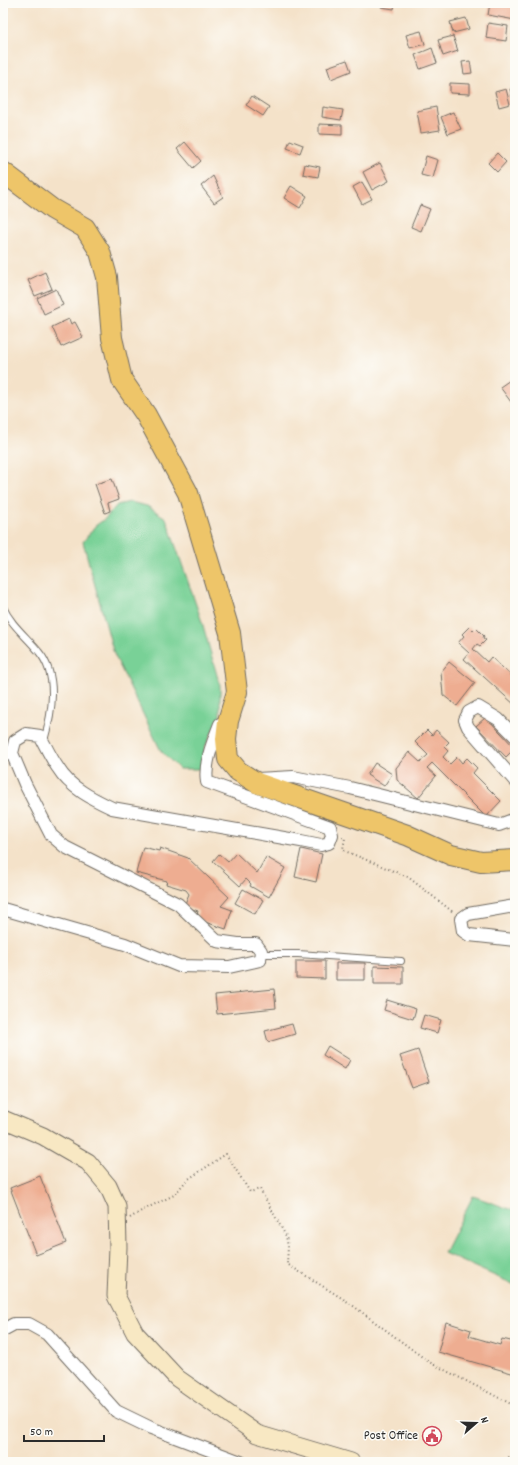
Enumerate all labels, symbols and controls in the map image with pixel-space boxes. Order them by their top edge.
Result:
north arrow [456,1403,496,1443]
text: N [475,1415,492,1426]
scale bar [24,1417,104,1443]
text: 50 m [30,1424,53,1441]
public building icon: Post Office [421,1425,443,1447]
place label: Post Office [364,1427,418,1446]

